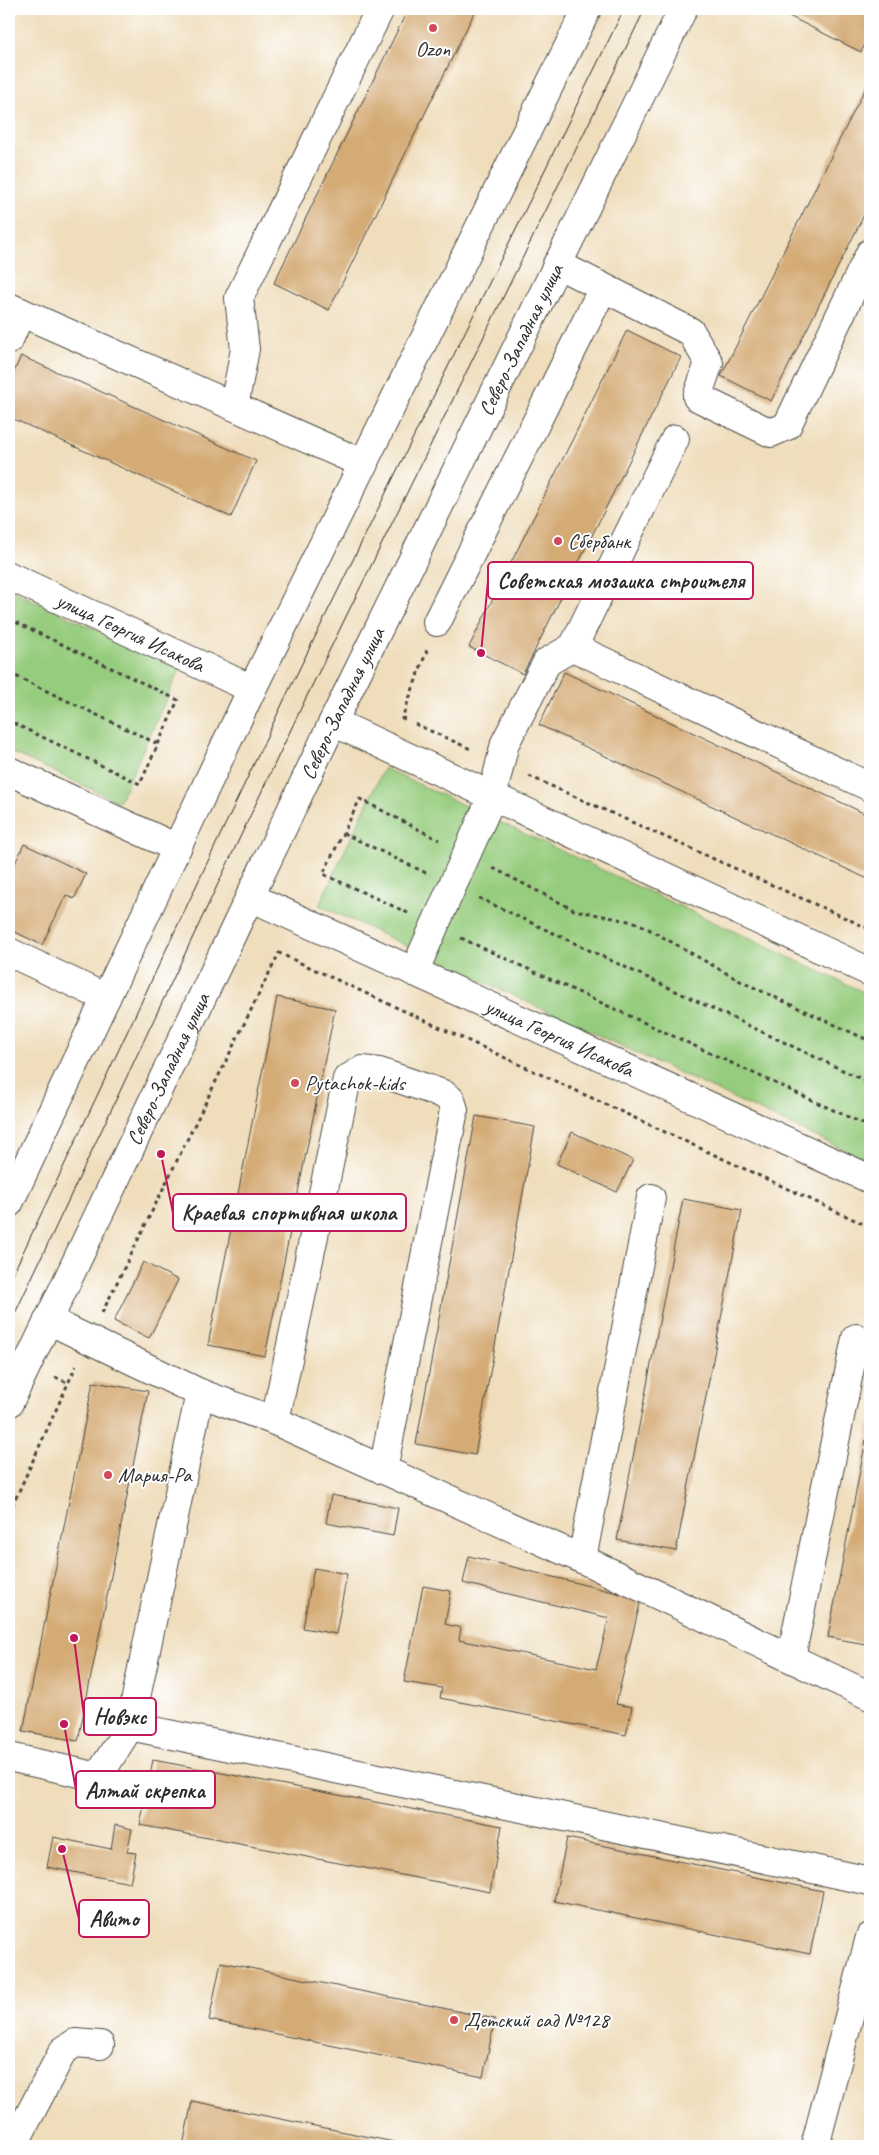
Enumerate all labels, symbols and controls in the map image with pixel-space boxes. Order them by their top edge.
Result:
marker: Ozon [427,22,439,34]
place label: Ozon [416,36,451,62]
street label: Северо-Западная улица [472,258,570,420]
place label: Сбербанк [568,528,633,554]
marker: Сбербанк [552,535,564,547]
callout: Советская мозаика строителя [488,562,753,599]
text: Советская мозаика строителя [498,567,746,595]
street label: улица Георгия Исакова [51,586,210,679]
street label: Северо-Западная улица [295,622,391,784]
street label: Северо-Западная улица [121,987,216,1149]
street label: улица Георгия Исакова [479,992,639,1084]
place label: Pytachok-kids [305,1070,407,1096]
marker: Pytachok-kids [289,1077,301,1089]
callout: Краевая спортивная школа [173,1194,406,1231]
text: Краевая спортивная школа [182,1199,399,1227]
place label: Мария-Ра [118,1462,193,1488]
marker: Мария-Ра [102,1469,114,1481]
callout: Новэкс [84,1698,156,1735]
text: Новэкс [94,1703,148,1731]
callout: Алтай скрепка [76,1771,215,1808]
text: Алтай скрепка [85,1777,206,1805]
callout: Авито [79,1900,149,1937]
text: Авито [89,1905,141,1933]
place label: Детский сад №128 [464,2007,611,2033]
marker: Детский сад №128 [448,2014,460,2026]

